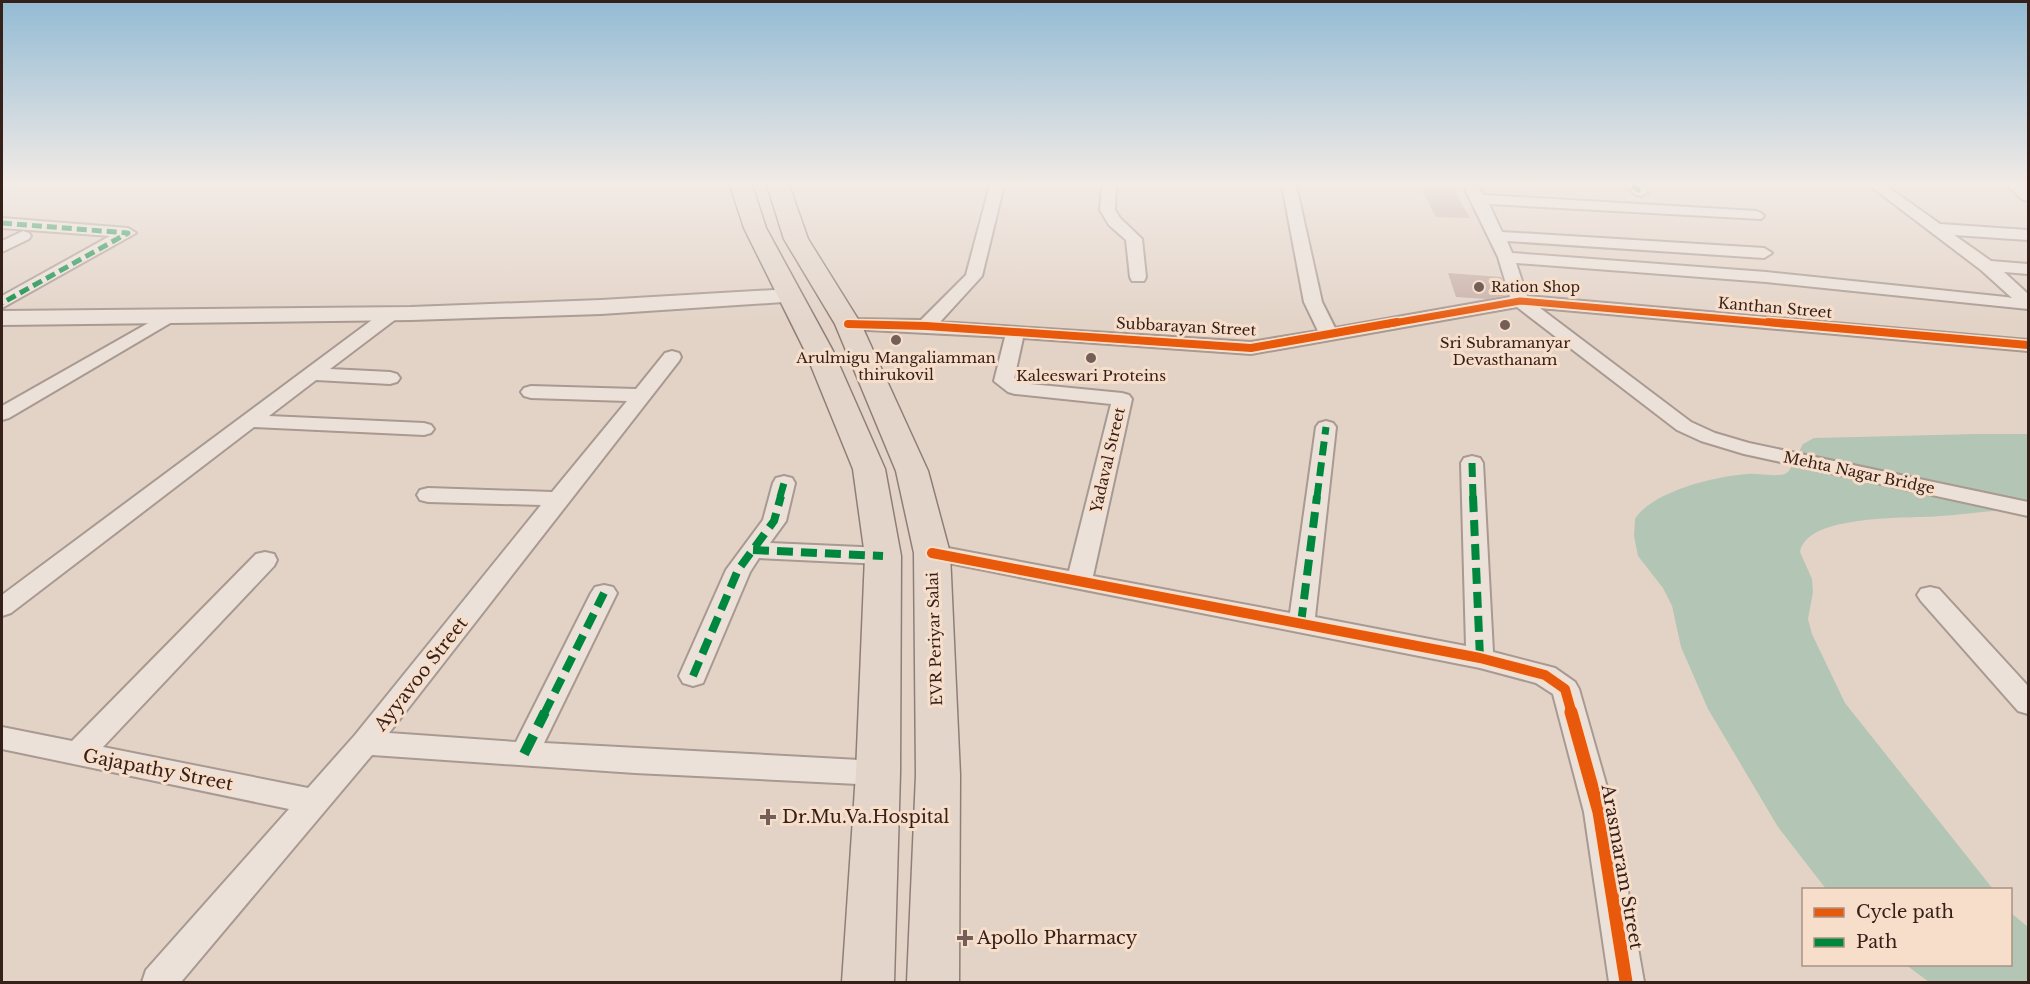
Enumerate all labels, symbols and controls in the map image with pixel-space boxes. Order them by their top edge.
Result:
place label: Ration Shop [1491,278,1580,296]
marker: Ration Shop [1472,280,1486,294]
street label: Kanthan Street [1717,293,1833,322]
street label: Subbarayan Street [1115,313,1257,340]
marker: Sri Subramanyar Devasthanam [1498,318,1512,332]
marker: Arulmigu Mangaliamman thirukovil [889,333,903,347]
place label: Sri Subramanyar Devasthanam [1440,333,1571,369]
place label: Arulmigu Mangaliamman thirukovil [795,348,996,384]
marker: Kaleeswari Proteins [1084,351,1098,365]
place label: Kaleeswari Proteins [1016,366,1166,385]
street label: Yadaval Street [1086,405,1129,515]
street label: Mehta Nagar Bridge [1782,447,1936,498]
street label: EVR Periyar Salai [923,572,946,706]
street label: Ayyavoo Street [369,612,472,736]
street label: Gajapathy Street [81,745,235,795]
street label: Arasmaram Street [1596,782,1647,951]
place label: Dr.Mu.Va.Hospital [782,806,950,828]
marker: Dr.Mu.Va.Hospital [759,808,777,826]
legend [1802,888,2012,966]
text: Cycle path [1856,901,1954,923]
place label: Apollo Pharmacy [976,927,1138,949]
marker: Apollo Pharmacy [958,931,972,945]
text: Path [1856,931,1897,953]

